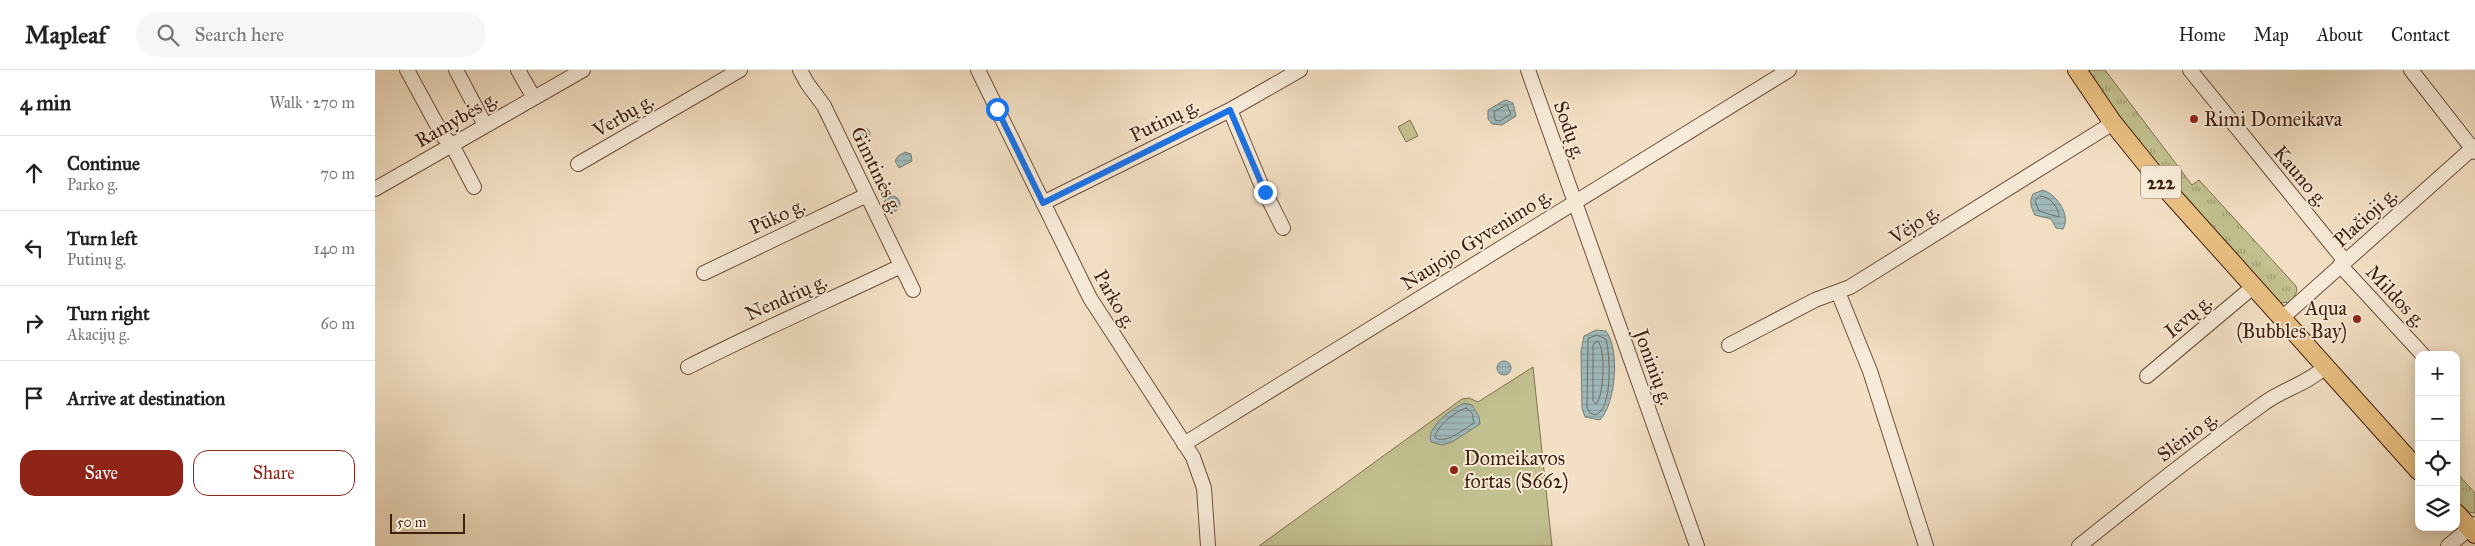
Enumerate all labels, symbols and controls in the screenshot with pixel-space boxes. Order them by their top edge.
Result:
search box [136,12,486,57]
text: Mapleaf [25,20,106,50]
icon: search [154,21,182,49]
text: Search here [194,23,284,46]
text: Home [2179,24,2226,46]
text: Map [2254,24,2289,46]
text: About [2317,24,2363,46]
text: Contact [2391,24,2450,46]
street label: Ramybės g. [410,86,502,153]
street label: Verbų g. [587,88,658,143]
text: 4 min [20,90,71,116]
text: Walk · 270 m [269,93,355,112]
street label: Putinų g. [1126,93,1203,148]
route start [986,98,1009,121]
street label: Sodų g. [1548,98,1591,163]
place label: Rimi Domeikava [2204,107,2343,131]
marker: Rimi Domeikava [2188,113,2200,125]
street label: Gimtinės g. [845,123,908,218]
street label: Kauno g. [2268,141,2333,212]
text: Continue [67,152,140,175]
icon: ahead [20,159,48,187]
text: 70 m [320,164,355,183]
road number: 222 [2141,165,2181,198]
text: Parko g. [67,175,118,194]
route end [1254,181,1277,204]
street label: Plačioji g. [2328,182,2403,253]
street label: Naujojo Gyvenimo g. [1396,183,1556,296]
street label: Pūko g. [745,193,809,240]
street label: Vėjo g. [1884,199,1944,250]
text: Turn left [67,227,137,250]
icon: left [20,234,48,262]
text: 140 m [314,239,355,258]
text: Putinų g. [67,250,126,269]
street label: Mildos g. [2360,260,2431,333]
street label: Parko g. [1088,265,1141,333]
street label: Nendrių g. [741,268,831,327]
street label: Ievų g. [2159,289,2217,343]
place label: Aqua (Bubbles Bay) [2236,296,2348,344]
text: Turn right [67,302,150,325]
icon: right [20,309,48,337]
marker: Aqua (Bubbles Bay) [2351,313,2363,325]
text: 60 m [321,314,355,333]
street label: Joninių g. [1628,324,1679,408]
text: Akacijų g. [67,325,130,344]
map controls [2415,351,2460,531]
button: + [2415,351,2460,396]
icon: arrive [20,384,48,412]
text: Arrive at destination [67,387,225,410]
button: − [2415,396,2460,441]
street label: Slėnio g. [2152,406,2223,467]
button: locate [2415,441,2460,486]
place label: Domeikavos fortas (S662) [1464,446,1568,494]
button: Save [20,450,183,496]
button: Share [193,450,355,496]
marker: Domeikavos fortas (S662) [1448,464,1460,476]
button: layers [2415,486,2460,531]
scale bar [390,511,465,534]
text: 50 m [397,514,426,531]

